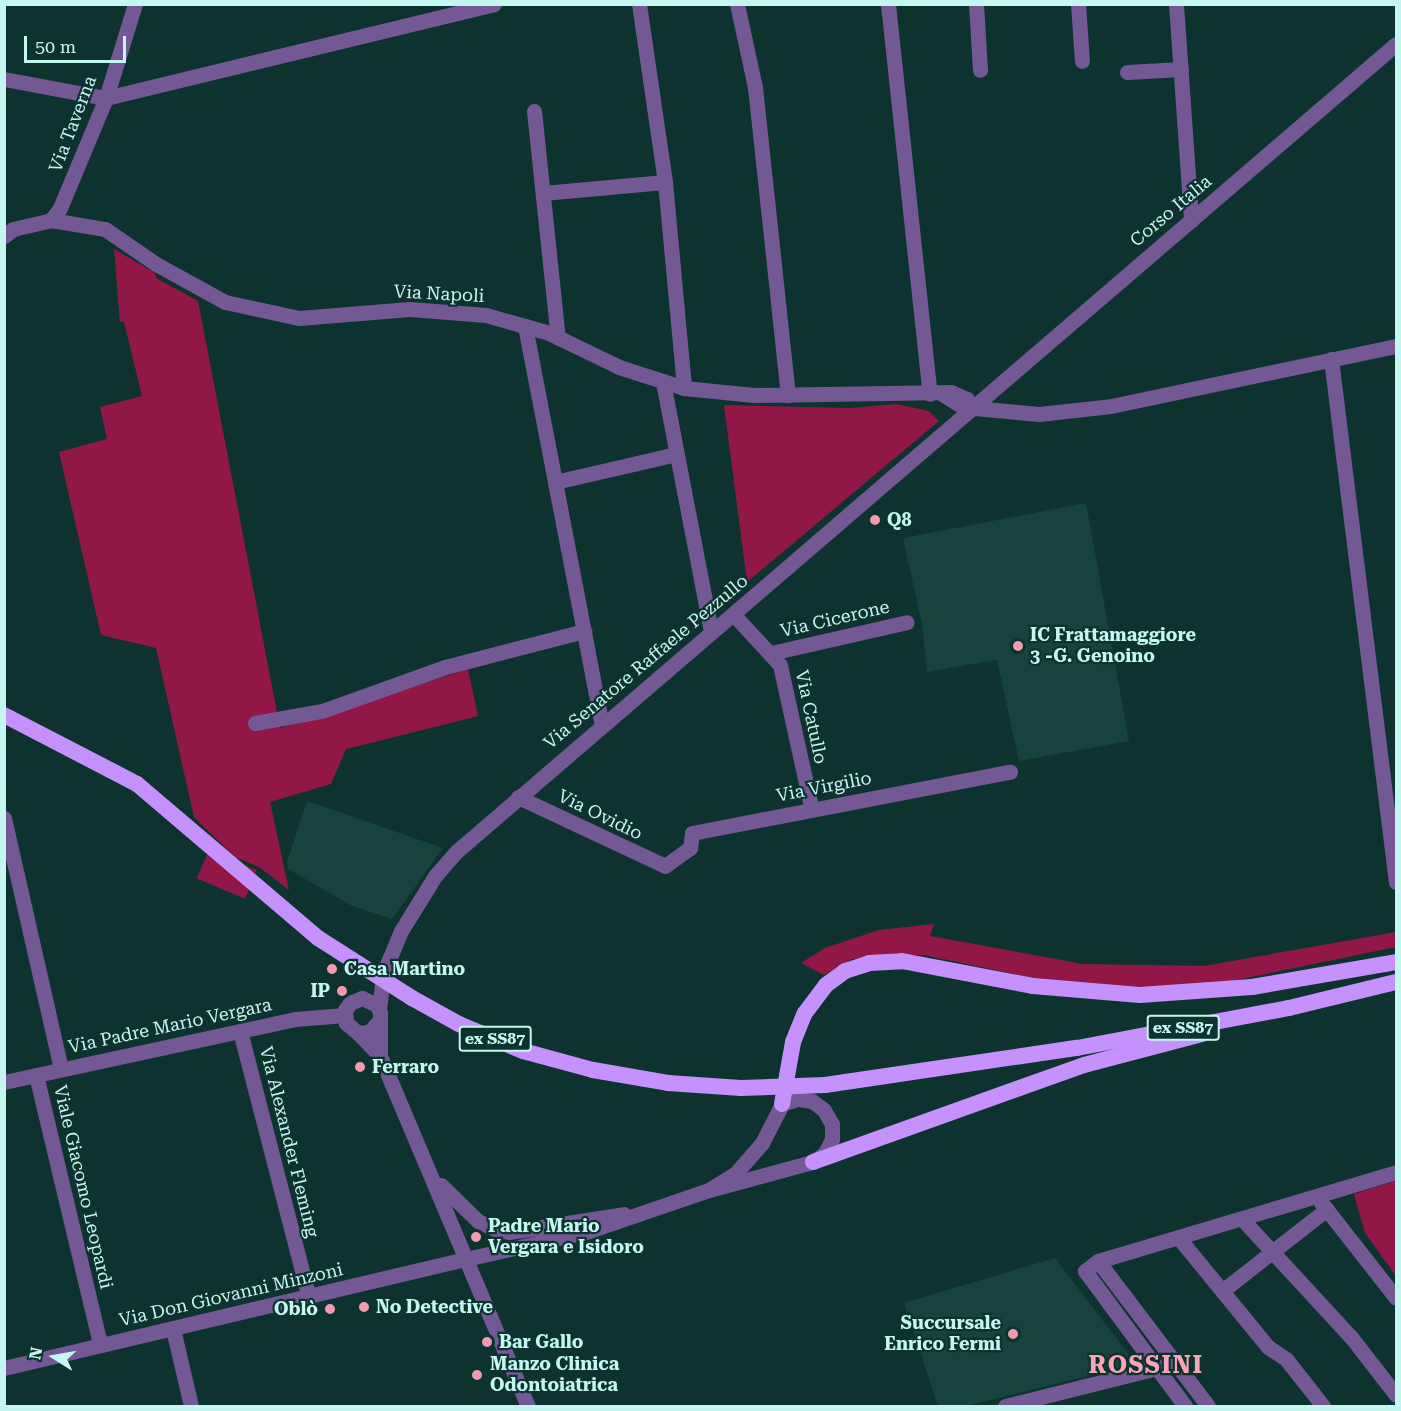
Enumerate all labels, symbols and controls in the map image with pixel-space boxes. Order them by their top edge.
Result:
scale bar [27,24,129,62]
text: 50 m [35,36,76,57]
street label: Via Taverna [45,73,101,175]
street label: Corso Italia [1126,171,1216,251]
street label: Via Napoli [393,281,485,307]
place label: Q8 [887,509,912,531]
marker: Q8 [868,513,882,527]
street label: Via Senatore Raffaele Pezzullo [539,570,753,754]
street label: Via Cicerone [778,596,892,642]
place label: IC Frattamaggiore 3 -G. Genoino [1030,625,1196,668]
marker: IC Frattamaggiore 3 -G. Genoino [1011,639,1025,653]
street label: Via Catullo [791,668,831,766]
street label: Via Virgilio [775,767,873,807]
street label: Via Ovidio [554,785,646,845]
place label: Casa Martino [344,958,465,980]
marker: Casa Martino [325,962,339,976]
place label: IP [310,980,330,1002]
marker: IP [335,984,349,998]
street label: Via Padre Mario Vergara [66,994,274,1058]
road number: ex SS87 [1146,1015,1220,1041]
road number: ex SS87 [458,1026,532,1052]
street label: Via Alexander Fleming [255,1044,323,1240]
place label: Ferraro [372,1056,439,1078]
marker: Ferraro [353,1060,367,1074]
street label: Viale Giacomo Leopardi [49,1083,117,1291]
place label: Padre Mario Vergara e Isidoro [488,1216,644,1258]
marker: Padre Mario Vergara e Isidoro [469,1230,483,1244]
street label: Via Don Giovanni Minzoni [117,1259,345,1331]
place label: No Detective [376,1296,493,1318]
place label: Oblò [274,1298,318,1320]
marker: No Detective [357,1300,371,1314]
marker: Oblò [323,1302,337,1316]
place label: Succursale Enrico Fermi [884,1313,1001,1356]
north arrow [24,1327,84,1387]
marker: Succursale Enrico Fermi [1006,1327,1020,1341]
place label: Bar Gallo [499,1331,583,1353]
marker: Bar Gallo [480,1335,494,1349]
text: N [25,1346,46,1361]
district label: ROSSINI [1089,1352,1203,1380]
place label: Manzo Clinica Odontoiatrica [490,1354,619,1396]
marker: Manzo Clinica Odontoiatrica [468,1366,486,1384]

